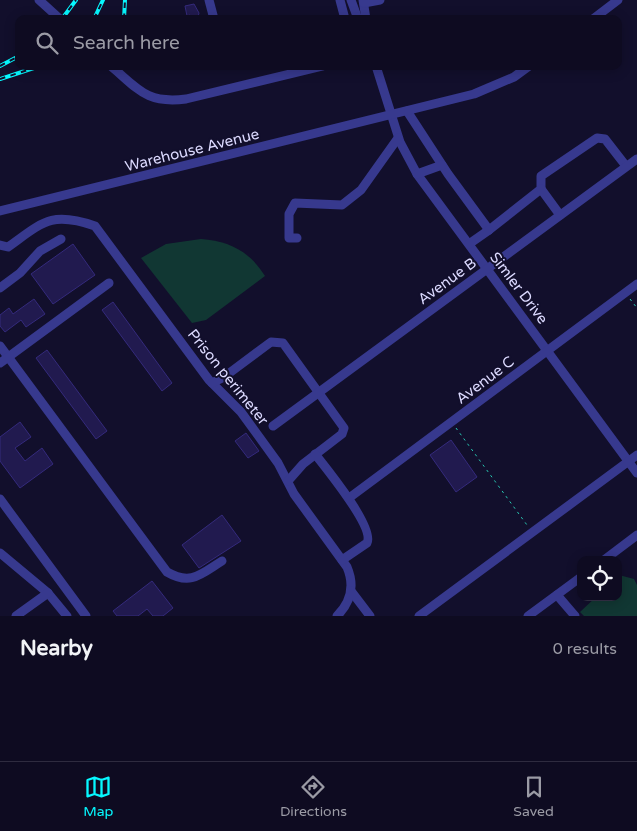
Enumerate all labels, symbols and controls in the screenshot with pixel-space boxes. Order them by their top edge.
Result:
search box [15,15,622,70]
icon: search [33,29,61,57]
text: Search here [73,32,180,54]
street label: Warehouse Avenue [123,125,261,175]
street label: Simler Drive [486,248,552,328]
street label: Avenue B [414,254,480,308]
street label: Prison perimeter [184,325,272,429]
street label: Avenue C [452,352,518,408]
map controls [577,556,622,601]
button: locate [577,556,622,601]
text: Nearby [20,636,93,661]
text: 0 results [553,639,617,659]
tab: Map [83,773,113,820]
tab: Directions [280,773,347,820]
tab: Saved [513,773,554,820]

